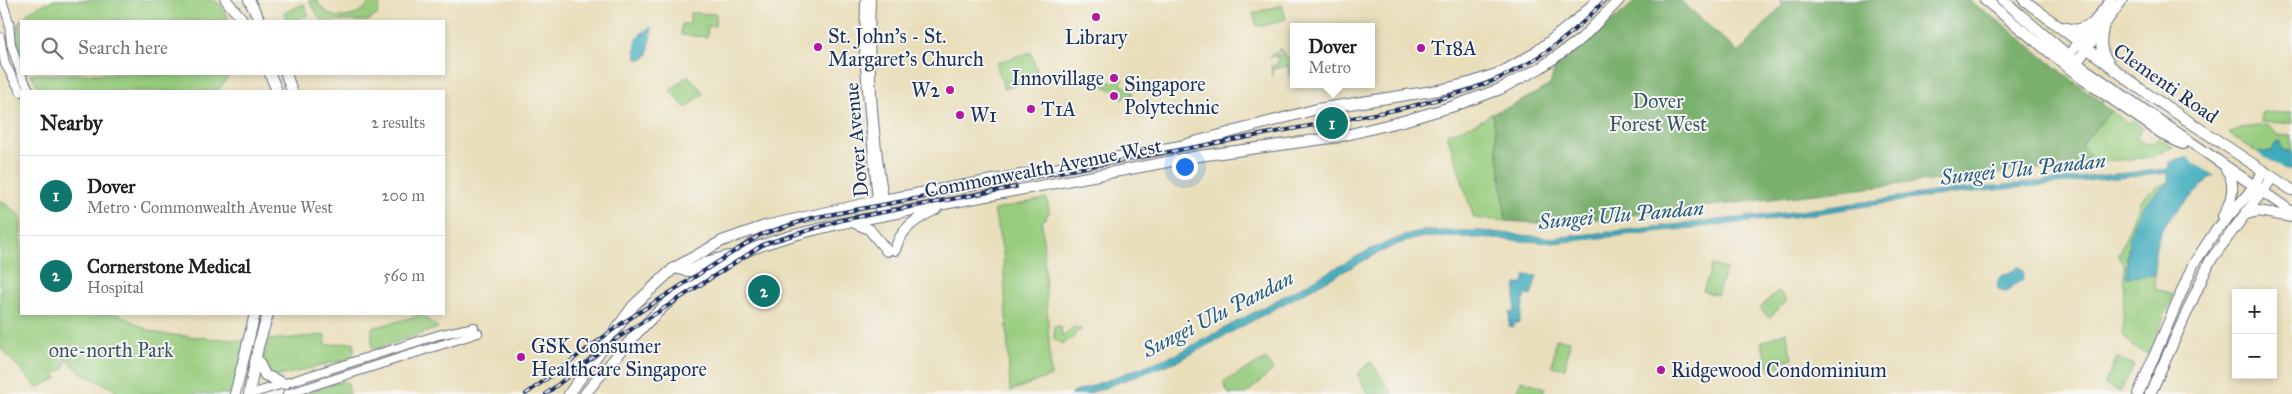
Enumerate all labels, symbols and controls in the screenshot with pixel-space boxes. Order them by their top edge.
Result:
marker: Library [1090,11,1102,23]
search box [20,20,445,75]
popup [1290,23,1375,88]
place label: St. John's - St. Margaret's Church [828,24,984,72]
place label: Library [1065,25,1128,49]
icon: search [38,34,66,62]
text: Dover [1308,35,1357,58]
text: Search here [78,36,168,59]
place label: T18A [1431,36,1477,60]
street label: Clementi Road [2109,38,2223,128]
marker: St. John's - St. Margaret's Church [812,41,824,53]
marker: T18A [1415,42,1427,54]
text: Metro [1308,58,1351,77]
place label: Innovillage [1012,66,1104,91]
marker: Innovillage [1108,72,1120,84]
place label: Singapore Polytechnic [1124,72,1219,119]
place label: W2 [911,78,940,102]
street label: Dover Avenue [839,81,873,199]
marker: W2 [944,84,956,96]
park label: Dover Forest West [1609,89,1707,136]
marker: Singapore Polytechnic [1108,90,1120,102]
place label: T1A [1041,97,1077,121]
place label: W1 [970,103,997,127]
marker: T1A [1025,103,1037,115]
pin: 1 [1316,104,1348,142]
marker: W1 [954,109,966,121]
text: Nearby [40,110,103,136]
text: 2 results [371,113,425,132]
street label: Commonwealth Avenue West [922,133,1164,203]
water label: Sungei Ulu Pandan [1938,147,2107,191]
your location [1172,154,1198,180]
text: Dover [87,175,135,198]
text: 1 [53,186,59,205]
text: 200 m [382,186,425,205]
water label: Sungei Ulu Pandan [1536,195,1705,235]
text: Metro · Commonwealth Avenue West [87,198,333,217]
text: Cornerstone Medical [87,255,251,278]
water label: Sungei Ulu Pandan [1137,265,1298,364]
text: 2 [52,266,60,285]
text: 560 m [383,266,425,285]
pin: 2 [748,272,780,310]
text: Hospital [87,278,144,297]
map controls [2232,289,2277,379]
button: + [2232,289,2277,334]
place label: GSK Consumer Healthcare Singapore [531,334,707,382]
button: − [2232,334,2277,379]
park label: one-north Park [49,338,174,362]
marker: GSK Consumer Healthcare Singapore [515,351,527,363]
place label: Ridgewood Condominium [1671,358,1887,383]
marker: Ridgewood Condominium [1655,364,1667,376]

